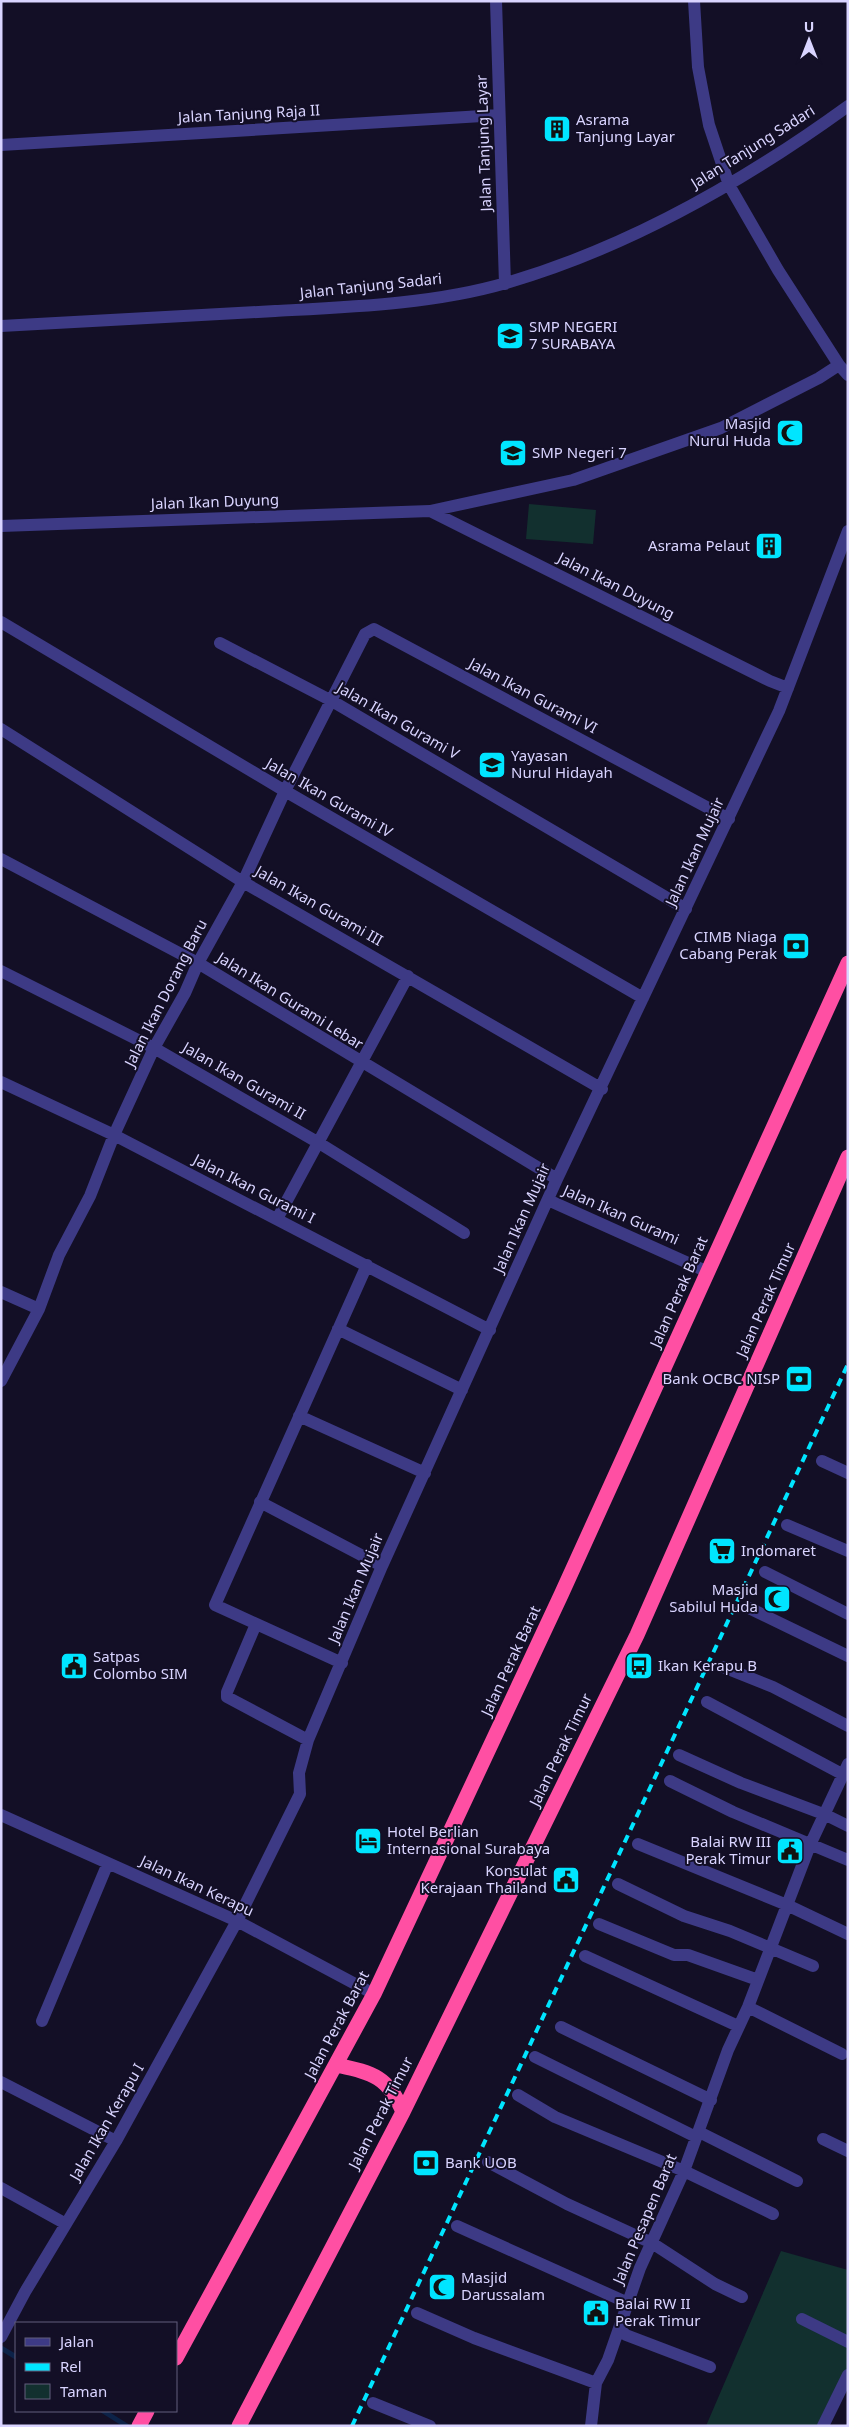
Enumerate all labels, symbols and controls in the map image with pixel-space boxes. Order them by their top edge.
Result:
north arrow [784,15,834,65]
text: U [804,17,814,36]
street label: Jalan Tanjung Layar [471,74,495,214]
street label: Jalan Tanjung Raja II [175,99,321,127]
street label: Jalan Tanjung Sadari [685,100,818,193]
place label: Asrama Tanjung Layar [576,109,675,146]
building icon: Asrama Tanjung Layar [542,114,572,144]
street label: Jalan Tanjung Sadari [297,268,443,303]
place label: SMP NEGERI 7 SURABAYA [529,316,617,353]
school or university icon: SMP NEGERI 7 SURABAYA [495,321,525,351]
place label: Masjid Nurul Huda [689,413,771,450]
mosque icon: Masjid Nurul Huda [775,418,805,448]
school or university icon: SMP Negeri 7 [498,438,528,468]
place label: SMP Negeri 7 [532,442,627,462]
street label: Jalan Ikan Duyung [149,489,279,513]
building icon: Asrama Pelaut [754,531,784,561]
place label: Asrama Pelaut [648,535,751,555]
street label: Jalan Ikan Duyung [553,546,678,623]
street label: Jalan Ikan Gurami VI [464,652,601,738]
street label: Jalan Ikan Gurami V [332,676,463,763]
place label: Yayasan Nurul Hidayah [511,745,613,782]
school or university icon: Yayasan Nurul Hidayah [477,750,507,780]
street label: Jalan Ikan Gurami IV [261,752,396,842]
street label: Jalan Ikan Mujair [659,794,728,911]
street label: Jalan Ikan Gurami III [250,859,387,950]
street label: Jalan Ikan Dorang Baru [118,915,211,1071]
place label: CIMB Niaga Cabang Perak [679,926,777,963]
bank icon: CIMB Niaga Cabang Perak [781,931,811,961]
street label: Jalan Ikan Gurami Lebar [212,946,368,1053]
street label: Jalan Ikan Gurami II [178,1036,310,1124]
street label: Jalan Ikan Gurami I [188,1148,319,1227]
street label: Jalan Ikan Mujair [487,1160,554,1277]
street label: Jalan Ikan Gurami [558,1179,683,1249]
street label: Jalan Perak Barat [644,1232,712,1352]
street label: Jalan Perak Timur [730,1239,799,1362]
bank icon: Bank OCBC NISP [784,1364,814,1394]
place label: Bank OCBC NISP [663,1368,780,1388]
street label: Jalan Ikan Mujair [322,1529,387,1648]
supermarket icon: Indomaret [707,1536,737,1566]
place label: Indomaret [741,1540,816,1560]
place label: Masjid Sabilul Huda [669,1579,758,1616]
mosque icon: Masjid Sabilul Huda [762,1584,792,1614]
street label: Jalan Perak Barat [475,1602,545,1721]
place label: Satpas Colombo SIM [93,1646,188,1683]
public building icon: Satpas Colombo SIM [59,1651,89,1681]
bus stop icon: Ikan Kerapu B [624,1651,654,1681]
place label: Ikan Kerapu B [658,1655,757,1675]
street label: Jalan Perak Timur [523,1690,596,1811]
place label: Hotel Berlian Internasional Surabaya [387,1821,550,1858]
hotel icon: Hotel Berlian Internasional Surabaya [353,1826,383,1856]
place label: Balai RW III Perak Timur [686,1831,771,1868]
public building icon: Balai RW III Perak Timur [775,1836,805,1866]
street label: Jalan Ikan Kerapu [136,1849,257,1920]
place label: Konsulat Kerajaan Thailand [420,1860,548,1897]
public building icon: Konsulat Kerajaan Thailand [551,1865,581,1895]
street label: Jalan Perak Barat [298,1967,373,2084]
street label: Jalan Perak Timur [342,2053,417,2174]
street label: Jalan Ikan Kerapu I [63,2059,148,2185]
bank icon: Bank UOB [411,2148,441,2178]
street label: Jalan Pesapen Barat [607,2150,681,2289]
place label: Bank UOB [445,2152,517,2172]
place label: Masjid Darussalam [461,2267,545,2304]
mosque icon: Masjid Darussalam [427,2272,457,2302]
place label: Balai RW II Perak Timur [615,2293,700,2330]
public building icon: Balai RW II Perak Timur [581,2298,611,2328]
legend [15,2322,178,2412]
text: Jalan [58,2331,94,2351]
text: Rel [60,2356,82,2376]
text: Taman [60,2381,107,2401]

